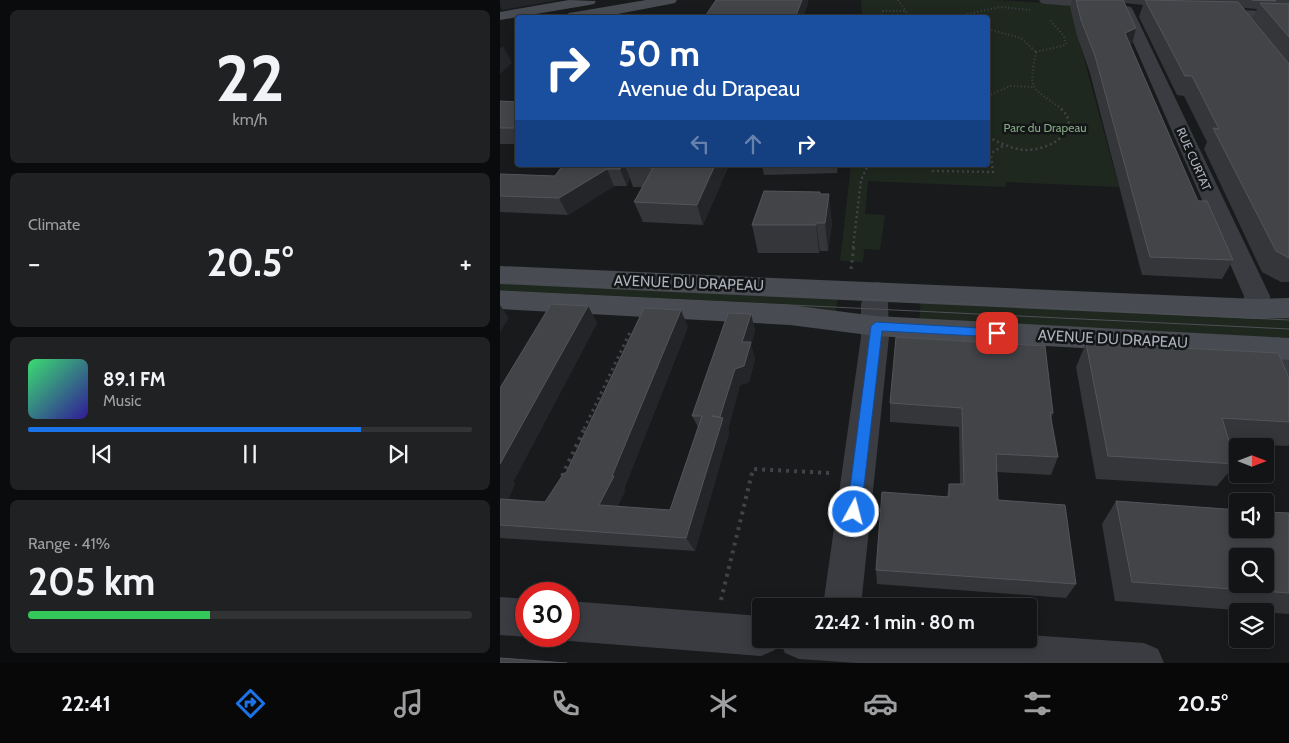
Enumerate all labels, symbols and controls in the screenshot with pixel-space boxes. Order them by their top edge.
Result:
text: 50 m [618,32,700,75]
icon: right [535,35,600,100]
text: 22 [216,38,284,117]
text: Avenue du Drapeau [618,75,800,102]
text: km/h [232,110,268,129]
park label: Parc du Drapeau [1004,120,1086,135]
street label: RUE CURTAT [1173,125,1215,193]
icon: left [686,130,714,158]
icon: ahead [739,130,767,158]
icon: right [792,130,820,158]
text: Climate [28,215,80,234]
text: 20.5° [207,239,293,286]
text: − [28,246,40,280]
text: + [460,246,472,280]
street label: AVENUE DU DRAPEAU [614,271,764,295]
pin [976,312,1018,354]
icon: arrive [983,319,1011,347]
street label: AVENUE DU DRAPEAU [1038,326,1188,352]
text: 89.1 FM [103,368,166,391]
text: Music [103,391,141,410]
north arrow [1229,438,1274,482]
map controls [1229,438,1274,648]
icon: previous [88,440,116,468]
icon: pause [236,440,264,468]
icon: next [384,440,412,468]
position arrow [827,485,879,537]
button: sound [1229,493,1274,538]
text: Range · 41% [28,534,110,553]
button: search [1229,548,1274,593]
text: 205 km [28,558,155,605]
speed limit sign: 30 [515,582,580,647]
button: layers [1229,603,1274,648]
text: 22:42 · 1 min · 80 m [814,611,975,634]
icon: directions [233,686,268,721]
icon: music [391,686,426,721]
icon: phone [548,686,583,721]
icon: climate [706,686,741,721]
icon: car [863,686,898,721]
icon: filters [1020,686,1055,721]
text: 22:41 [61,690,111,717]
text: 20.5° [1178,690,1228,717]

